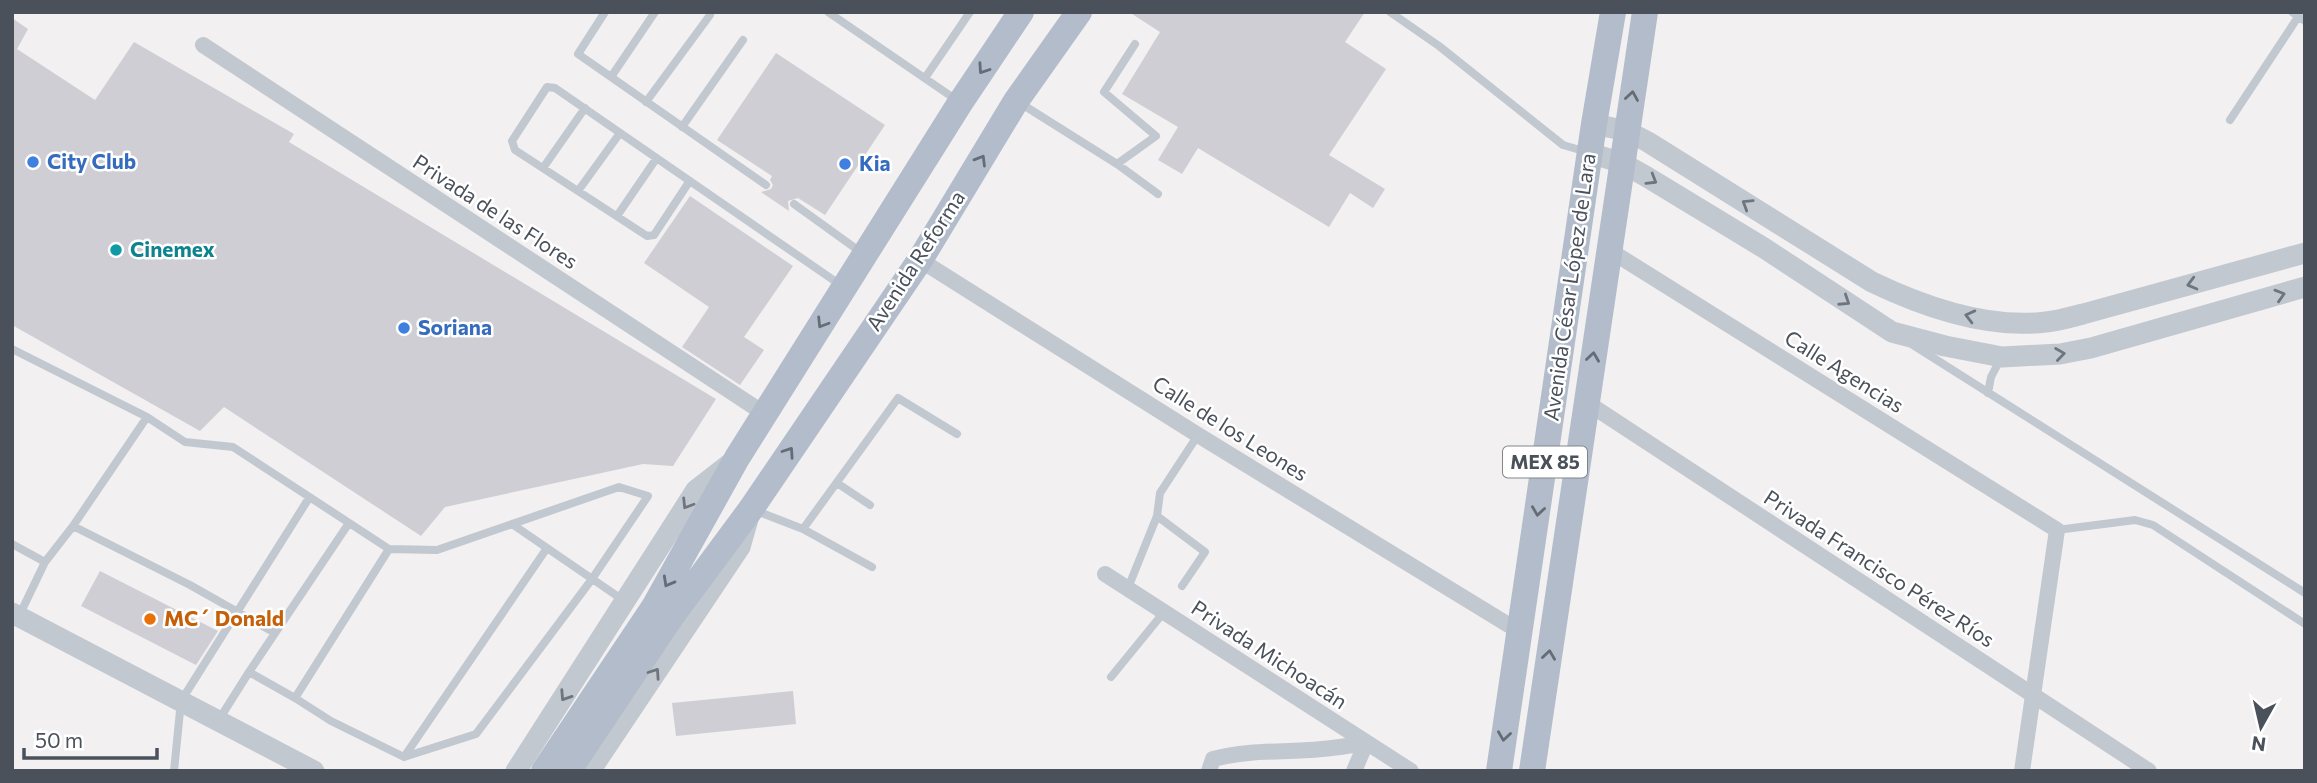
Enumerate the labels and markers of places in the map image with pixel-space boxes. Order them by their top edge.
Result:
place label: City Club [47,148,136,173]
place label: Kia [859,150,891,175]
marker: City Club [25,154,41,170]
marker: Kia [837,156,853,172]
place label: Cinemex [130,236,215,261]
marker: Cinemex [108,242,124,258]
place label: Soriana [418,314,492,339]
marker: Soriana [396,320,412,336]
place label: MC´ Donald [164,605,284,630]
marker: MC´ Donald [142,611,158,627]

